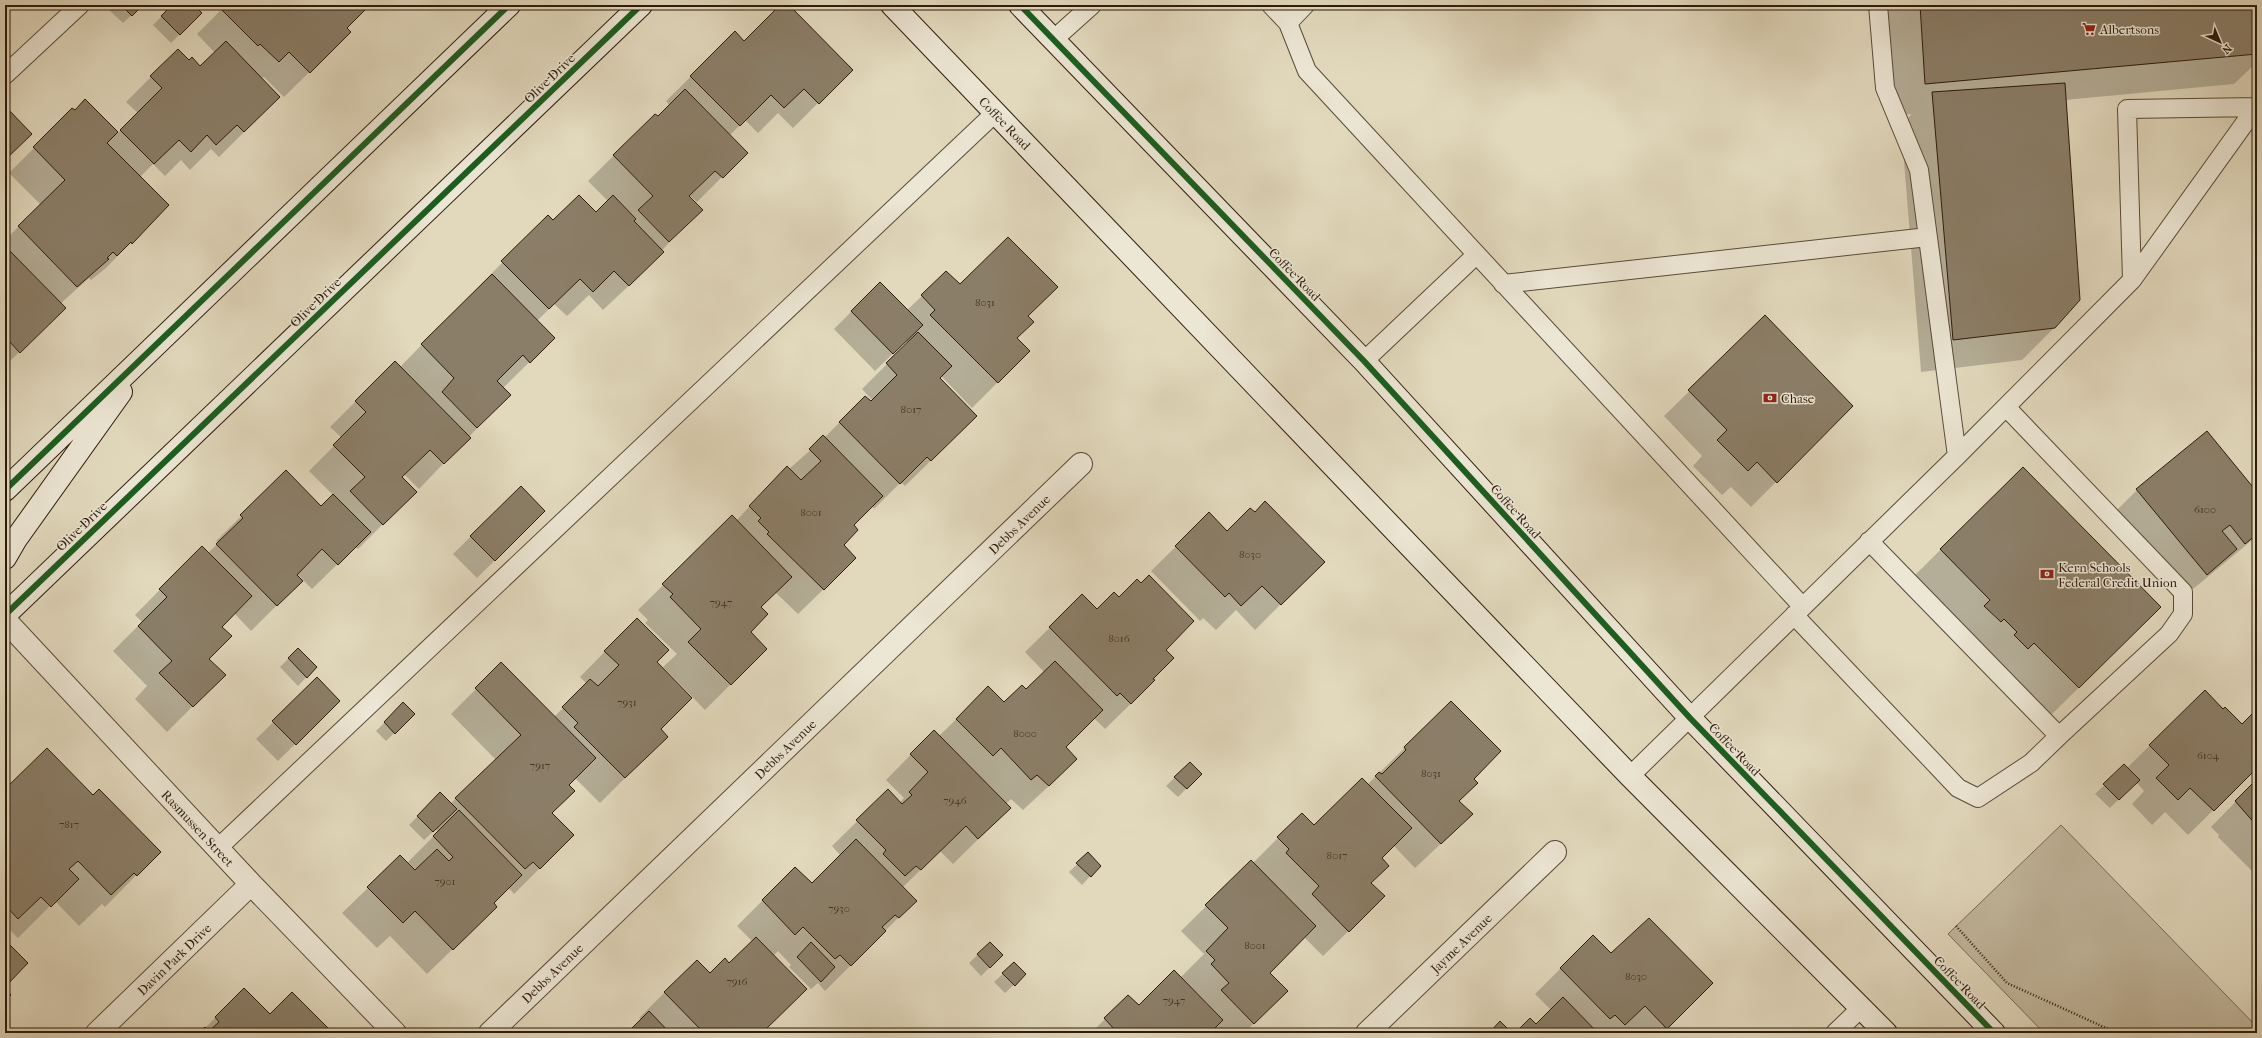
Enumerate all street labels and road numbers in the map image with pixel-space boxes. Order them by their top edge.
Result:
street label: Olive Drive [521,50,578,106]
street label: Coffee Road [976,94,1034,154]
street label: Coffee Road [1266,245,1324,305]
street label: Olive Drive [287,274,344,330]
street label: Coffee Road [1487,481,1544,542]
street label: Debbs Avenue [986,491,1054,557]
street label: Olive Drive [53,498,110,554]
street label: Debbs Avenue [752,716,820,782]
street label: Coffee Road [1706,720,1764,780]
street label: Rasmussen Street [158,787,237,870]
street label: Jayme Avenue [1427,910,1495,977]
street label: Davin Park Drive [134,920,215,998]
street label: Debbs Avenue [519,940,587,1006]
street label: Coffee Road [1931,953,1989,1013]

